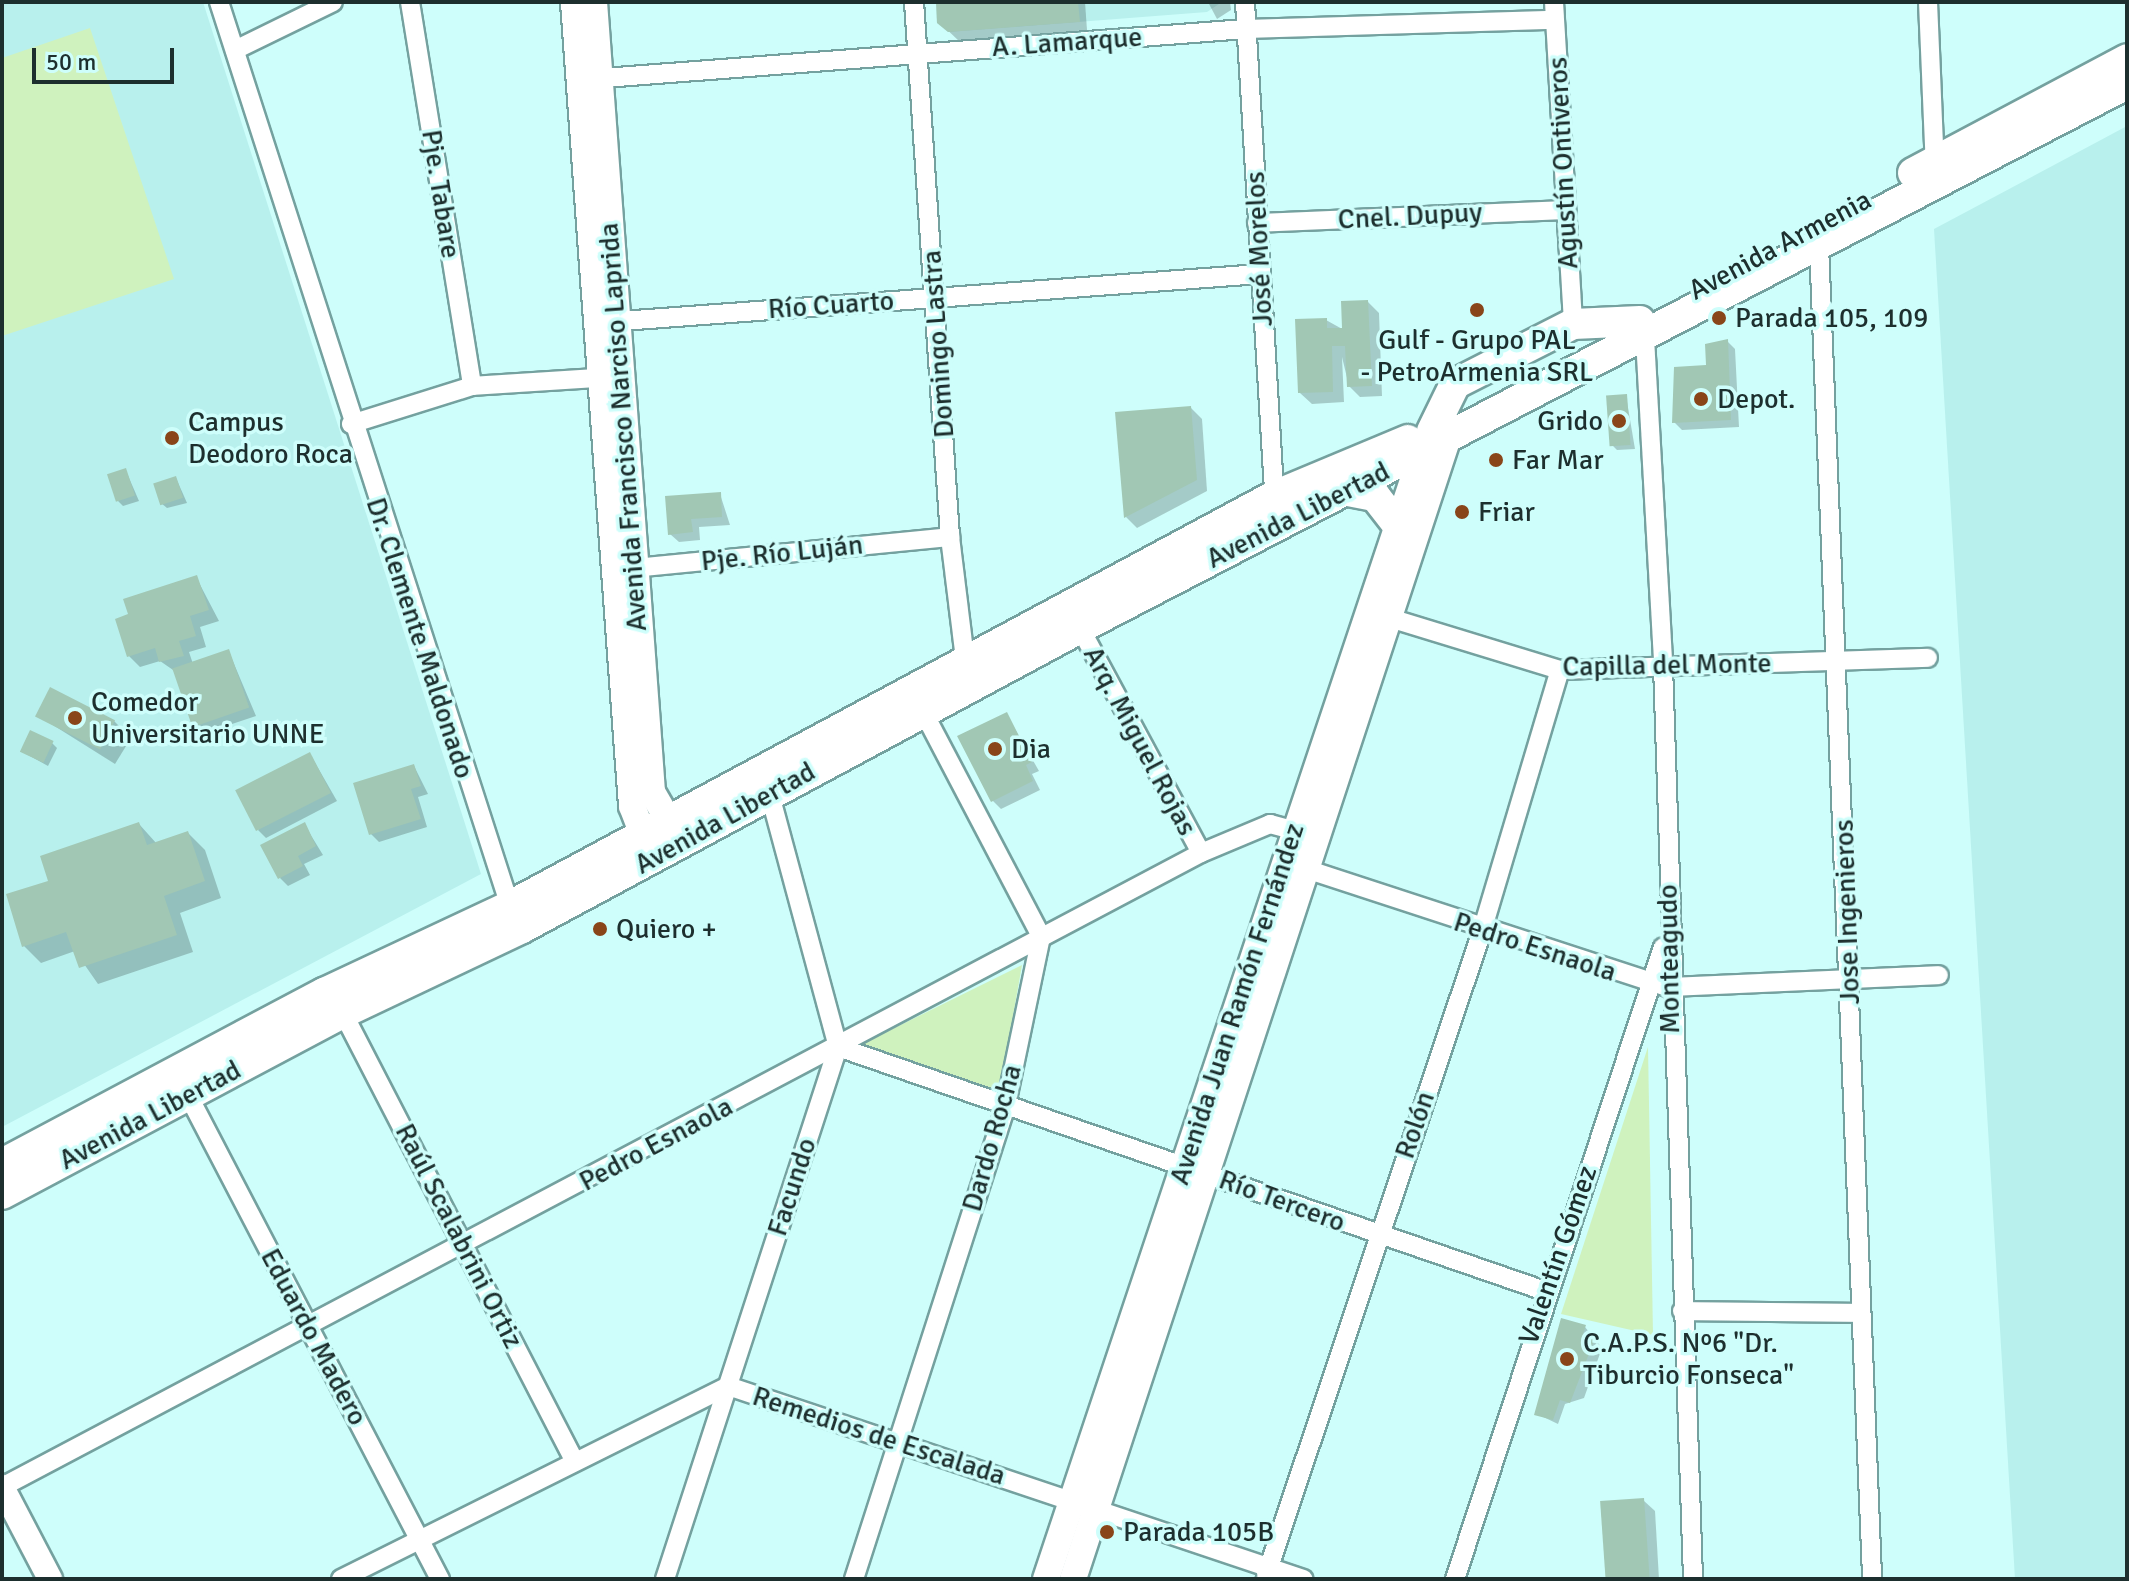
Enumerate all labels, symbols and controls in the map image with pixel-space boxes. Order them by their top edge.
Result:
street label: A. Lamarque [991,20,1143,64]
scale bar [36,32,178,82]
text: 50 m [46,47,96,77]
street label: Agustín Ontiveros [1541,56,1585,270]
street label: Pje. Tabare [414,127,468,261]
street label: José Morelos [1238,171,1280,327]
street label: Avenida Armenia [1683,183,1877,307]
street label: Cnel. Dupuy [1337,195,1483,237]
street label: Avenida Francisco Narciso Laprida [592,222,654,632]
street label: Domingo Lastra [915,249,961,439]
street label: Río Cuarto [767,284,895,326]
marker: Gulf - Grupo PAL - PetroArmenia SRL [1468,301,1486,319]
place label: Parada 105, 109 [1735,301,1928,335]
marker: Parada 105, 109 [1710,309,1728,327]
place label: Gulf - Grupo PAL - PetroArmenia SRL [1361,323,1593,389]
place label: Depot. [1717,382,1795,416]
marker: Depot. [1692,390,1710,408]
place label: Grido [1537,404,1603,438]
place label: Campus Deodoro Roca [188,405,353,471]
marker: Grido [1610,412,1628,430]
marker: Campus Deodoro Roca [163,429,181,447]
place label: Far Mar [1512,443,1603,477]
marker: Far Mar [1487,451,1505,469]
street label: Avenida Libertad [1201,454,1395,576]
street label: Dr. Clemente Maldonado [359,493,481,783]
place label: Friar [1478,495,1535,529]
marker: Friar [1453,503,1471,521]
street label: Pje. Río Luján [699,528,865,578]
street label: Arq. Miguel Rojas [1076,641,1204,841]
street label: Capilla del Monte [1562,646,1772,684]
place label: Comedor Universitario UNNE [91,685,324,751]
marker: Comedor Universitario UNNE [66,709,84,727]
place label: Dia [1011,732,1051,766]
marker: Dia [986,740,1004,758]
street label: Avenida Libertad [629,755,821,881]
street label: Avenida Juan Ramón Fernández [1163,819,1311,1189]
street label: Jose Ingenieros [1827,819,1867,1005]
street label: Monteagudo [1651,884,1687,1034]
street label: Pedro Esnaola [1449,905,1621,989]
place label: Quiero + [616,912,717,946]
marker: Quiero + [591,920,609,938]
street label: Avenida Libertad [53,1053,247,1177]
street label: Dardo Rocha [955,1061,1029,1215]
street label: Rolón [1388,1087,1442,1163]
street label: Pedro Esnaola [574,1090,738,1198]
street label: Raúl Scalabrini Ortiz [388,1118,530,1354]
street label: Facundo [760,1134,824,1240]
street label: Valentín Gómez [1512,1161,1604,1349]
street label: Río Tercero [1214,1163,1350,1239]
street label: Eduardo Madero [253,1243,375,1431]
place label: C.A.P.S. Nº6 "Dr. Tiburcio Fonseca" [1583,1326,1794,1392]
marker: C.A.P.S. Nº6 "Dr. Tiburcio Fonseca" [1558,1350,1576,1368]
street label: Remedios de Escalada [748,1379,1010,1493]
place label: Parada 105B [1123,1515,1274,1549]
marker: Parada 105B [1098,1523,1116,1541]

